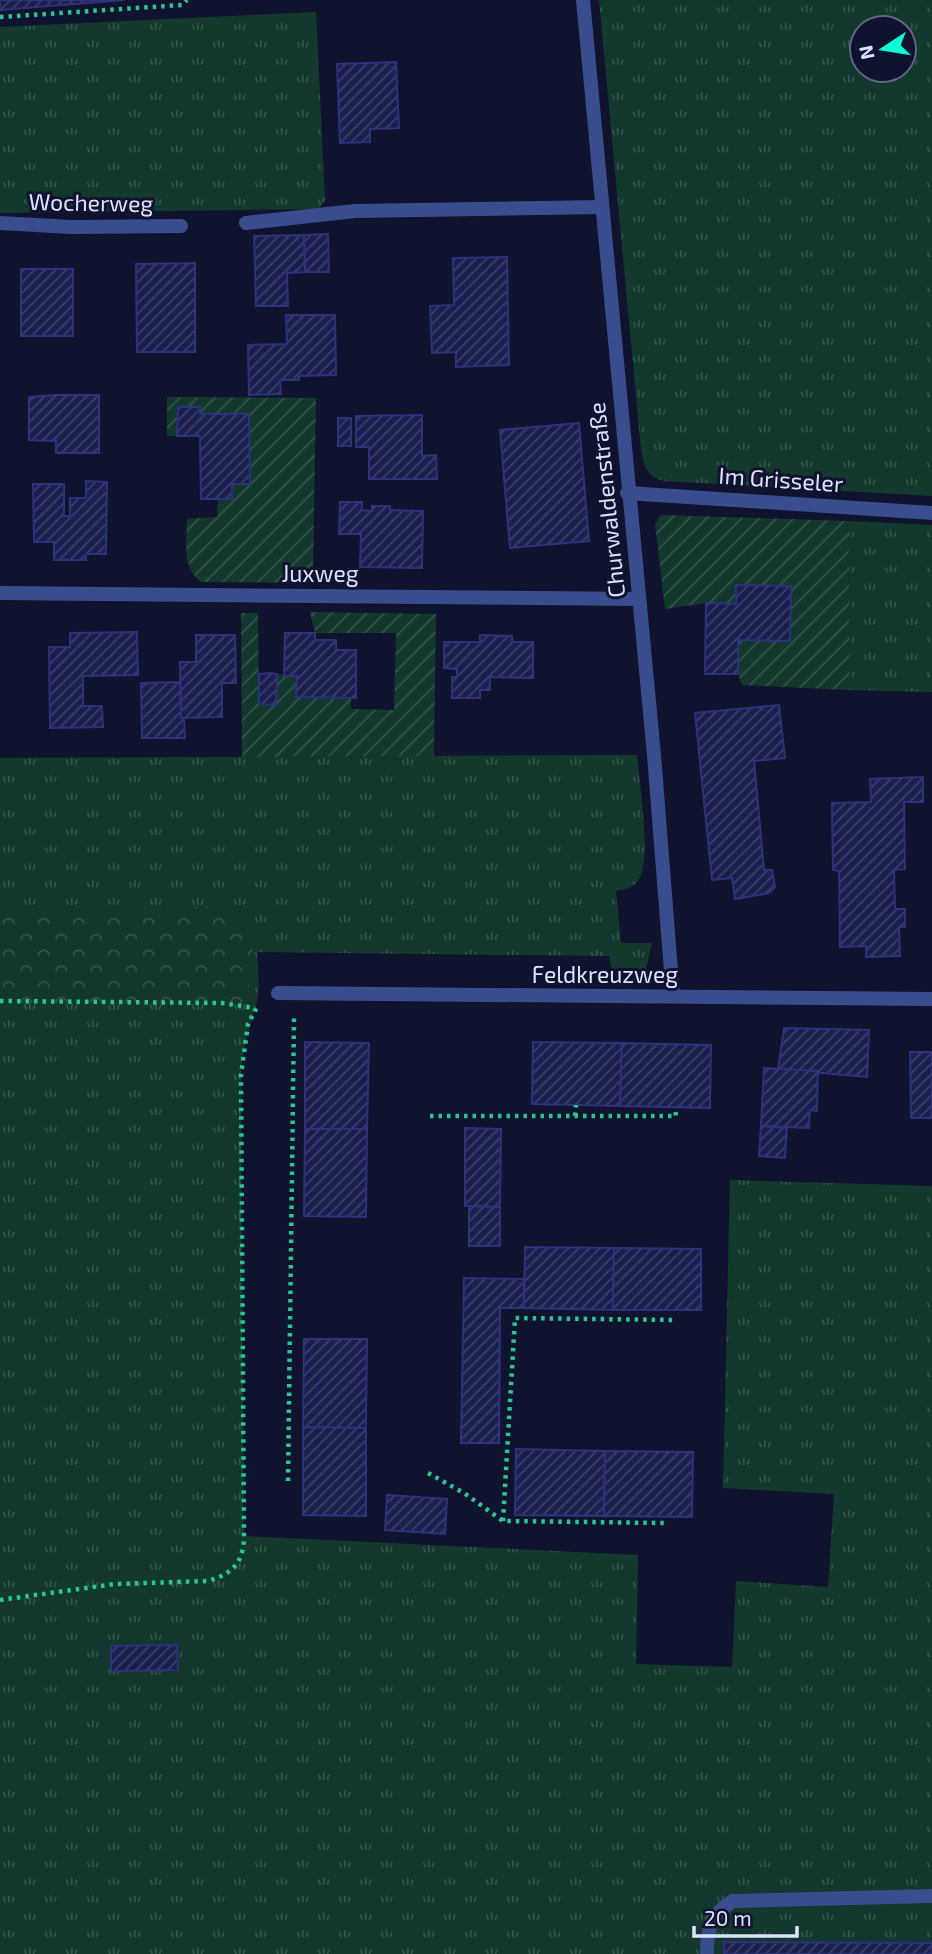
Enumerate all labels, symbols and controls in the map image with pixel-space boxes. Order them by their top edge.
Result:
north arrow [848,14,918,84]
text: N [853,44,879,62]
street label: Wocherweg [28,187,154,217]
street label: Churwaldenstraße [582,401,630,599]
street label: Im Grisseler [718,461,844,497]
street label: Juxweg [281,559,359,587]
street label: Feldkreuzweg [532,960,678,988]
scale bar [694,1895,797,1939]
text: 20 m [704,1905,752,1930]

